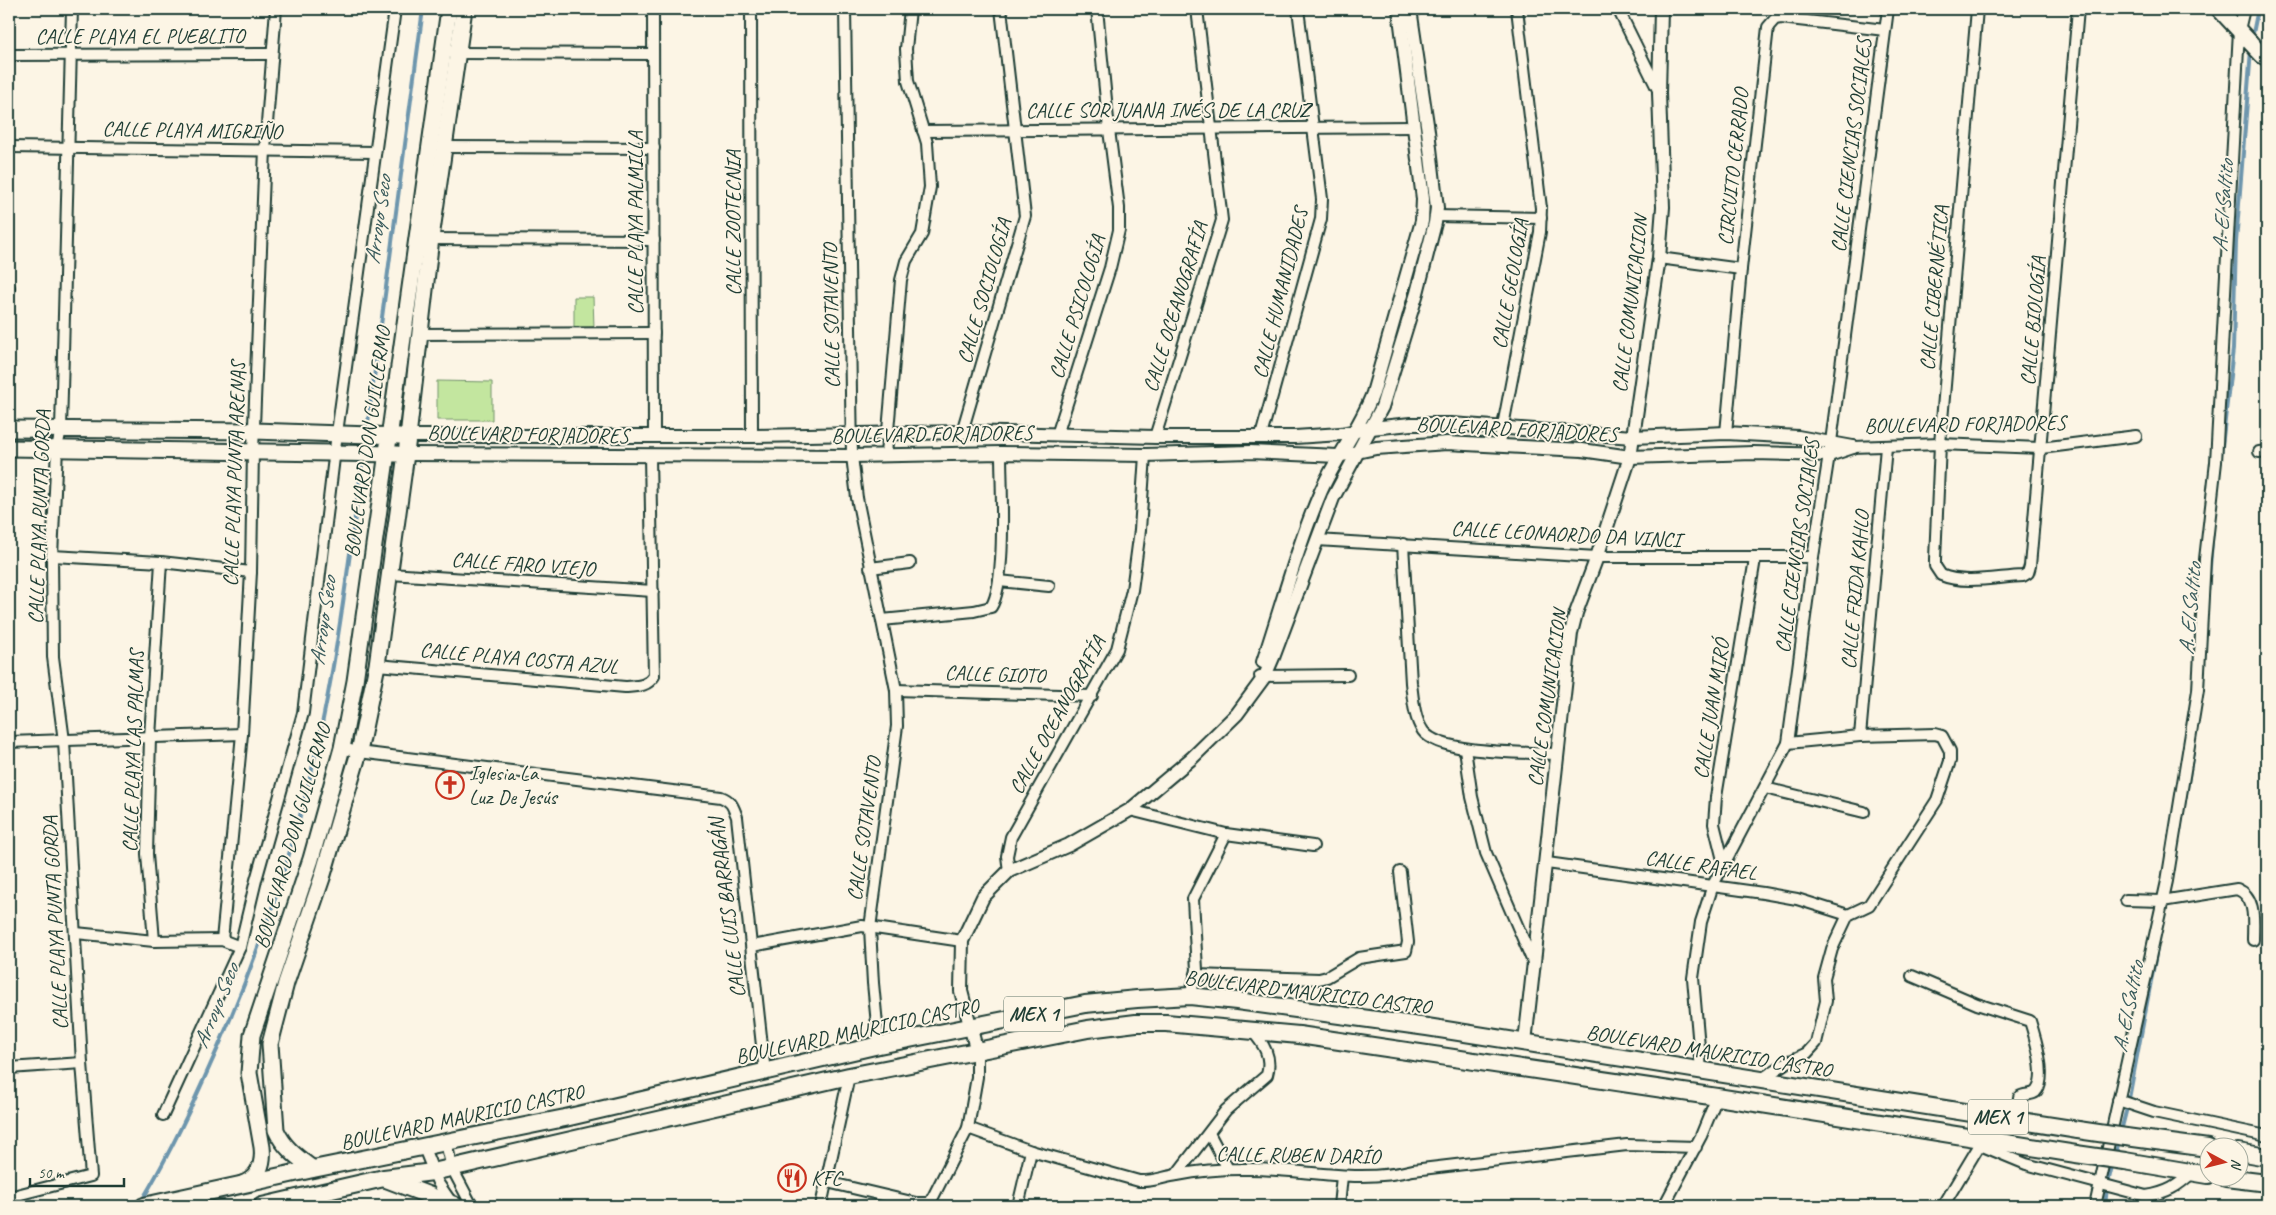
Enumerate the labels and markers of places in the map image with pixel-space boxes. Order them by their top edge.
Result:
place label: Iglesia La Luz De Jesús [469,760,558,810]
church icon: Iglesia La Luz De Jesús [435,770,465,800]
restaurant icon: KFC [777,1163,807,1193]
place label: KFC [811,1165,844,1191]

